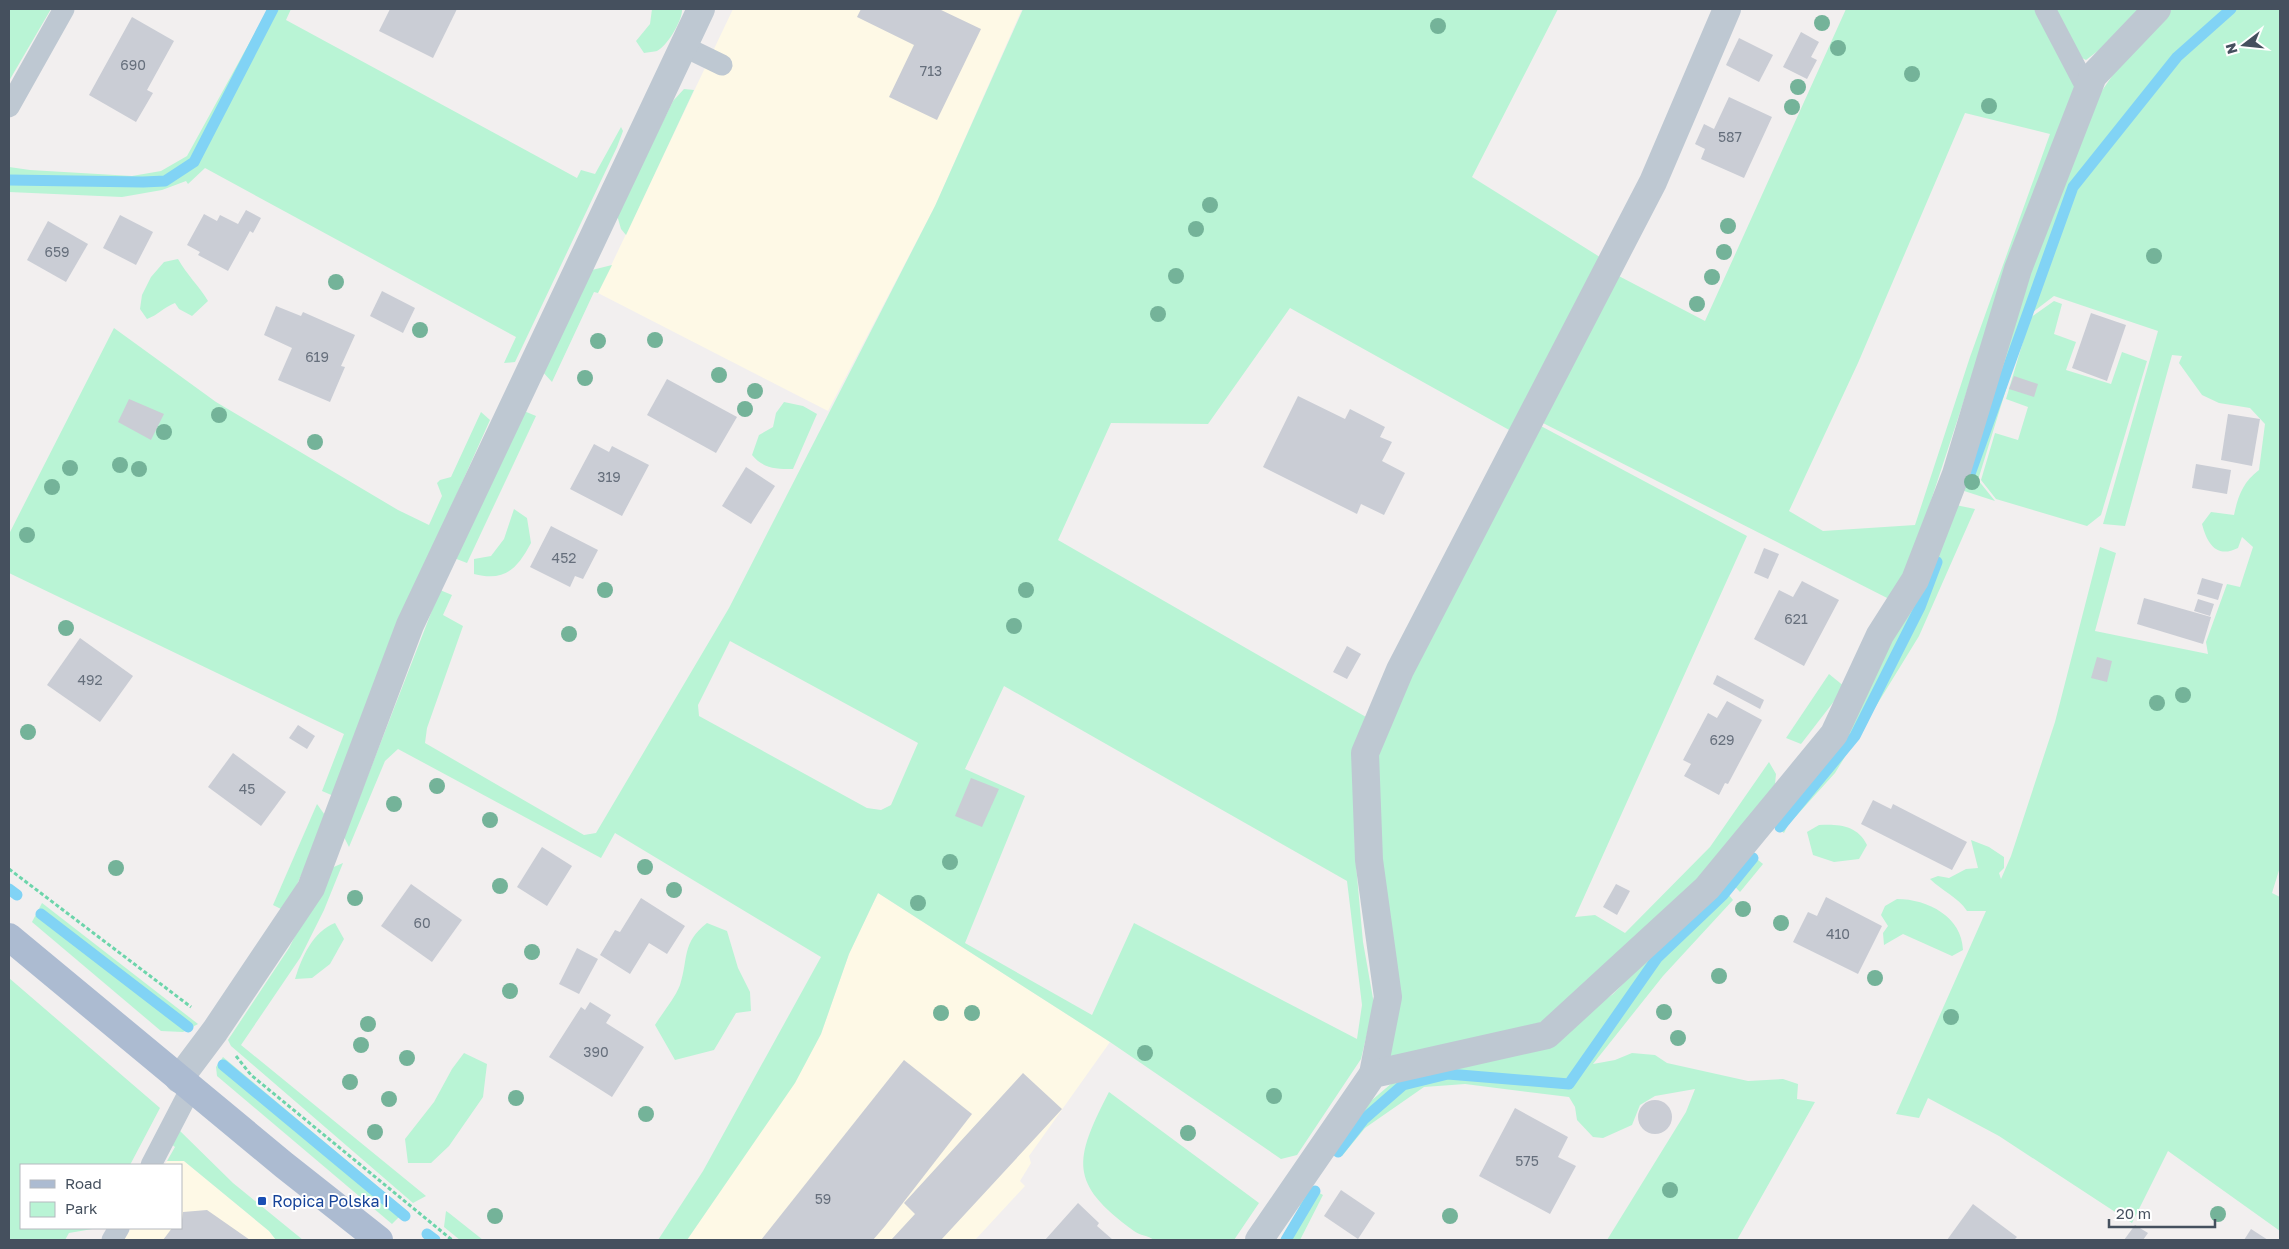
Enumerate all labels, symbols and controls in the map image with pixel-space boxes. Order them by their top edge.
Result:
north arrow [2219,20,2269,70]
text: N [2221,41,2241,56]
house number: 690 [120,56,146,73]
house number: 713 [920,62,942,79]
house number: 587 [1718,128,1742,145]
house number: 659 [44,243,70,260]
house number: 619 [305,348,329,365]
house number: 319 [597,468,621,485]
house number: 452 [552,549,576,566]
house number: 621 [1784,610,1808,627]
house number: 492 [77,671,103,688]
house number: 629 [1709,731,1735,748]
house number: 45 [239,780,255,797]
house number: 60 [413,914,431,931]
house number: 410 [1826,925,1850,942]
house number: 390 [583,1043,609,1060]
house number: 575 [1515,1152,1539,1169]
legend [20,1164,182,1229]
text: Road [65,1174,102,1192]
house number: 59 [815,1190,831,1207]
place label: Ropica Polska I [272,1191,389,1211]
marker: Ropica Polska I [256,1195,268,1207]
scale bar [2109,1196,2215,1228]
text: Park [65,1199,98,1217]
text: 20 m [2116,1204,2151,1222]

